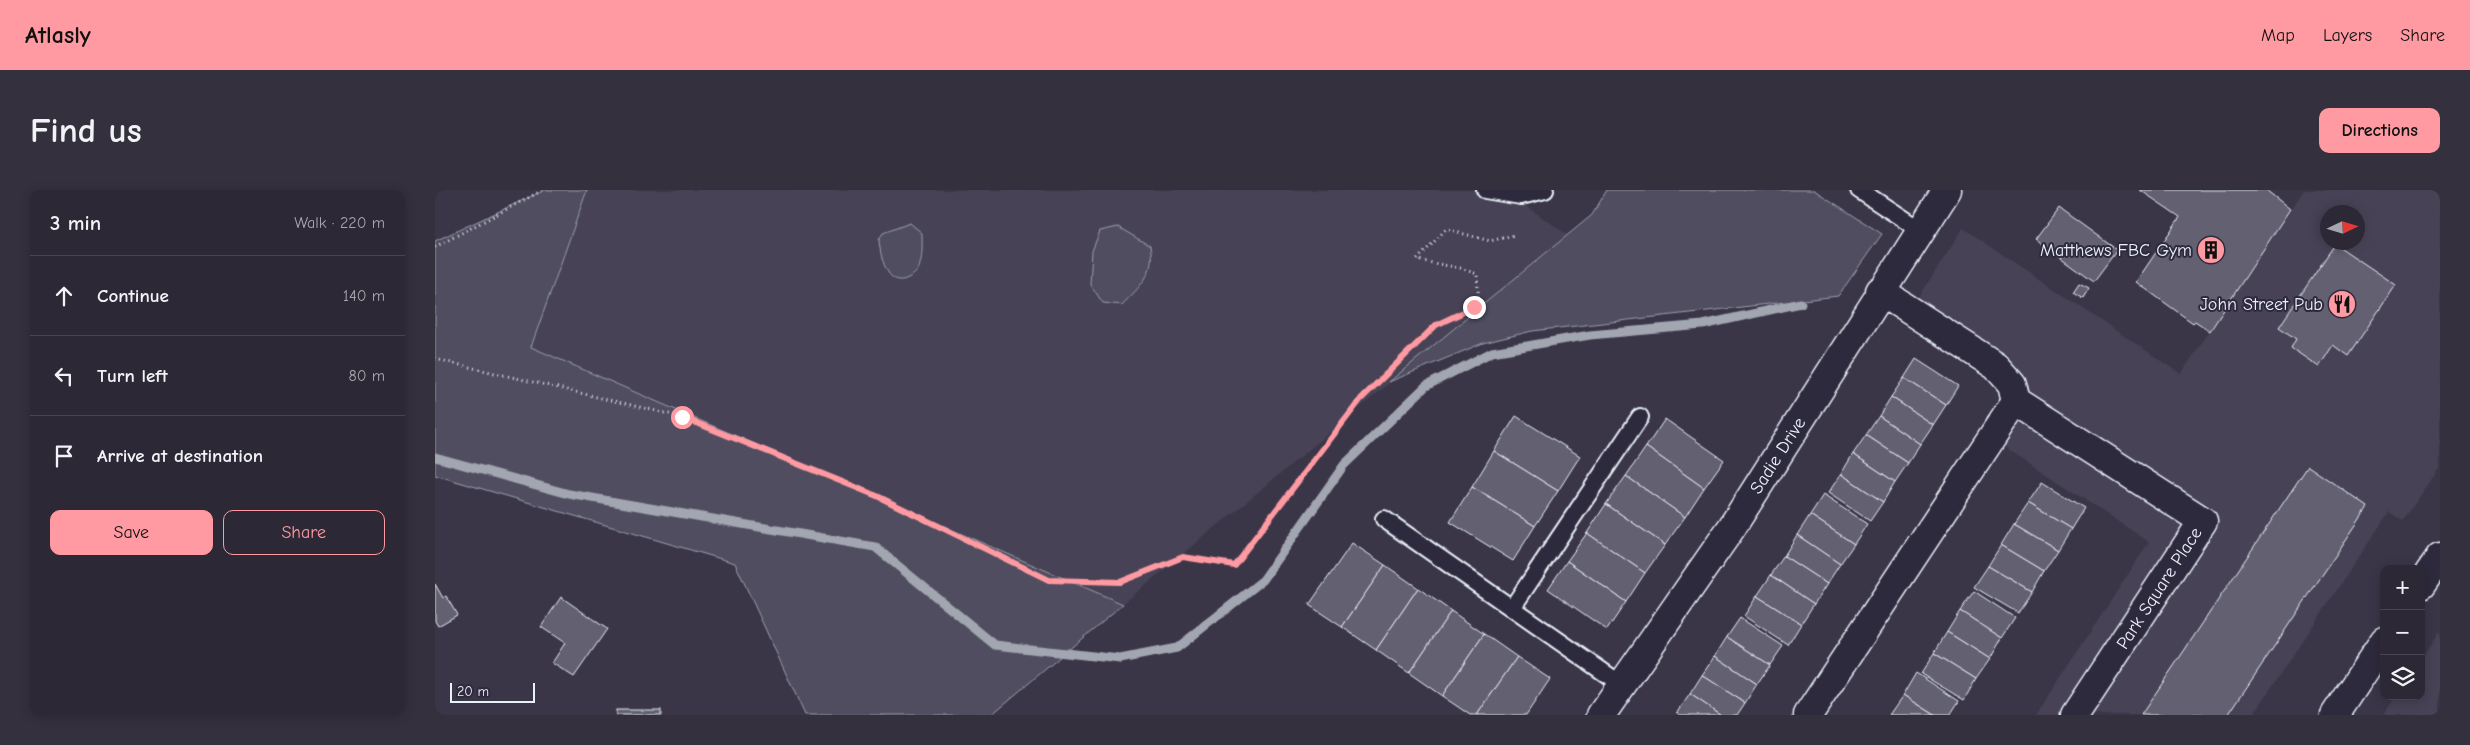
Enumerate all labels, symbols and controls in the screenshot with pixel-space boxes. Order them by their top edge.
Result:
text: Atlasly [25,21,91,49]
text: Map [2261,25,2295,46]
text: Layers [2323,25,2372,46]
text: Share [2400,25,2445,46]
button: Directions [2319,108,2440,153]
text: Find us [30,110,142,151]
north arrow [2320,205,2365,250]
text: 3 min [50,211,101,235]
text: Walk · 220 m [294,214,385,232]
building icon: Matthews FBC Gym [2196,235,2226,265]
place label: Matthews FBC Gym [2040,240,2192,261]
icon: ahead [50,282,78,310]
text: Continue [97,285,169,307]
text: 140 m [343,287,385,305]
restaurant icon: John Street Pub [2327,289,2357,319]
place label: John Street Pub [2200,294,2323,315]
route end [1463,296,1486,319]
icon: left [50,362,78,390]
text: Turn left [97,365,168,387]
text: 80 m [348,367,385,385]
route start [671,406,694,429]
street label: Sadie Drive [1746,414,1810,498]
icon: arrive [50,442,78,470]
text: Arrive at destination [97,445,263,467]
button: Save [50,510,213,555]
button: Share [223,510,385,555]
street label: Park Square Place [2112,523,2207,653]
map controls [2380,565,2425,700]
button: + [2380,565,2425,610]
button: − [2380,610,2425,655]
button: layers [2380,655,2425,700]
scale bar [450,680,535,703]
text: 20 m [457,683,489,700]

